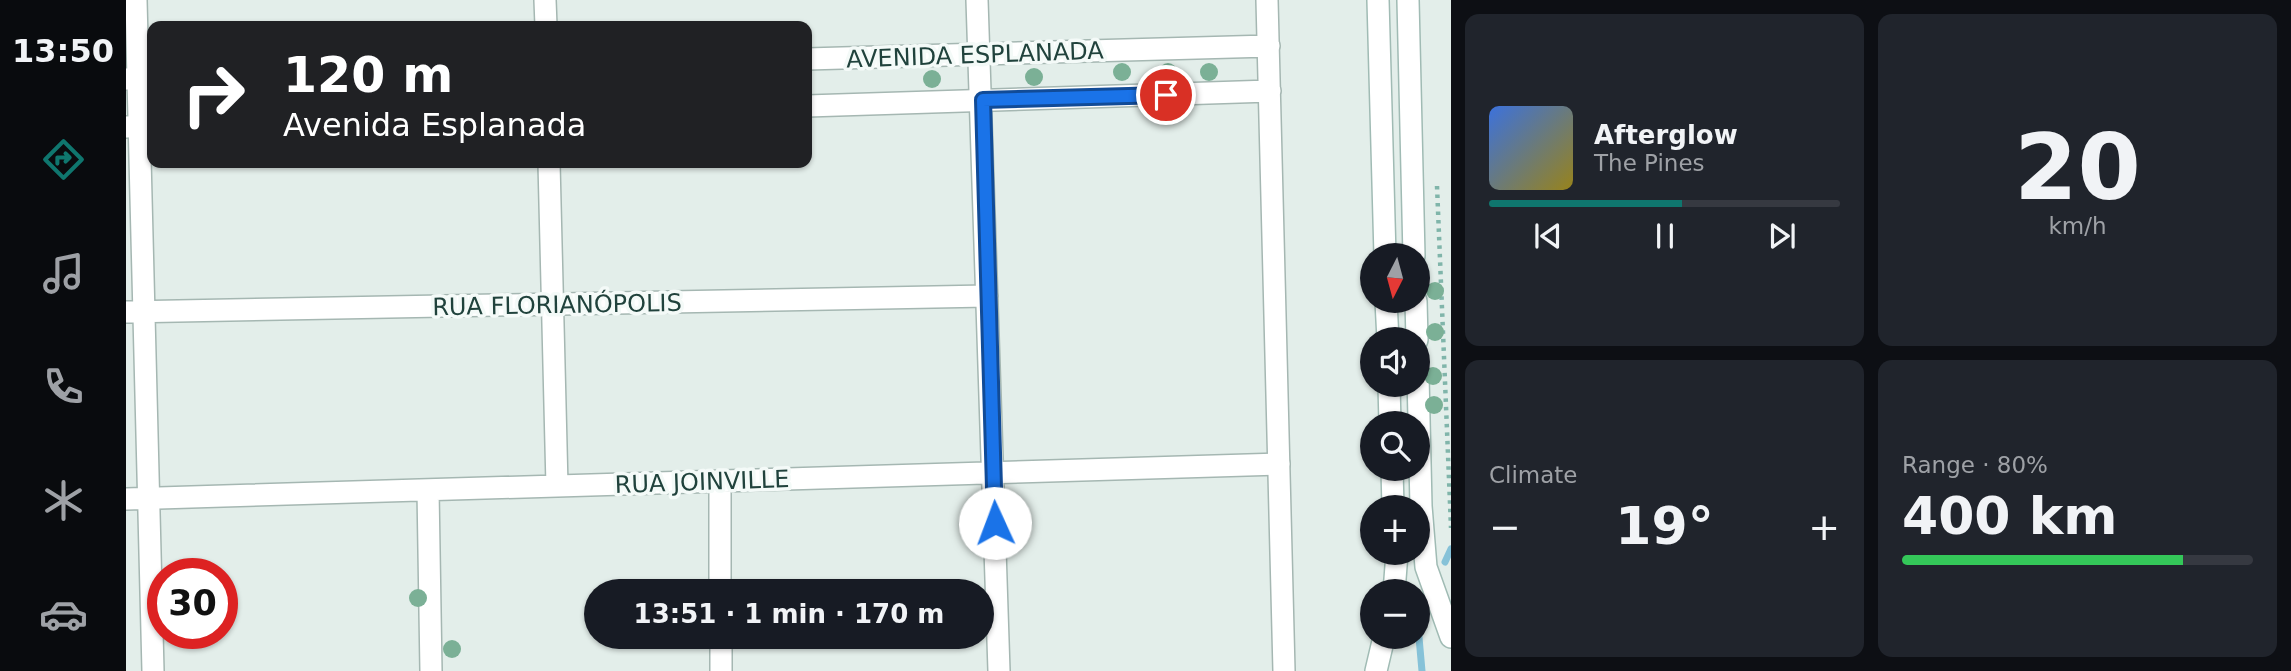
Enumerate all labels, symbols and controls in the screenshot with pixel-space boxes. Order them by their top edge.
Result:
text: 13:50 [12,32,114,70]
street label: AVENIDA ESPLANADA [846,36,1105,73]
text: 120 m [283,47,453,104]
icon: right [168,49,259,140]
pin [1136,65,1196,125]
icon: arrive [1147,76,1185,114]
text: Avenida Esplanada [283,106,586,144]
text: 20 [2014,115,2141,220]
text: Afterglow [1594,120,1738,150]
icon: directions [39,135,88,184]
text: The Pines [1594,150,1705,176]
text: km/h [2048,213,2107,239]
icon: previous [1529,217,1567,255]
icon: pause [1646,217,1684,255]
icon: next [1763,217,1801,255]
north arrow [1360,243,1430,313]
map controls [1360,243,1430,649]
icon: music [39,249,88,298]
street label: RUA FLORIANÓPOLIS [432,287,682,321]
button: sound [1360,327,1430,397]
icon: phone [39,362,88,411]
button: search [1360,411,1430,481]
text: Range · 80% [1902,452,2048,478]
text: Climate [1489,462,1578,488]
street label: RUA JOINVILLE [614,465,790,499]
icon: climate [39,476,88,525]
position arrow [958,486,1032,560]
text: 400 km [1902,486,2117,546]
button: + [1360,495,1430,565]
text: 19° [1615,496,1714,556]
text: − [1489,505,1521,549]
text: + [1808,505,1840,549]
speed limit sign: 30 [147,558,238,649]
button: − [1360,579,1430,649]
icon: car [39,590,88,639]
text: 13:51 · 1 min · 170 m [634,599,944,629]

